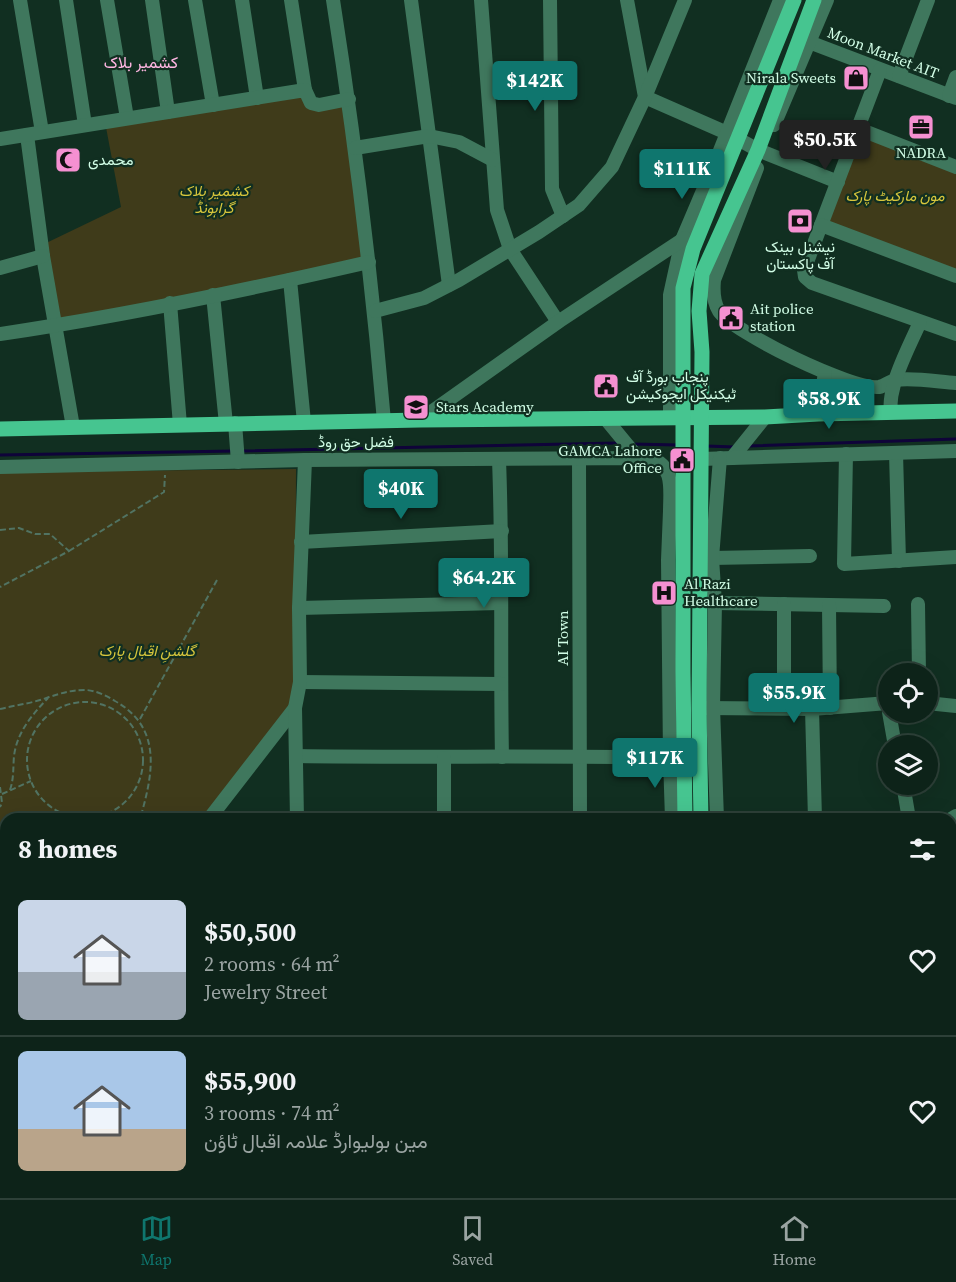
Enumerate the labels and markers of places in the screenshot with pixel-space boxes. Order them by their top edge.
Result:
pin: $142K [493,61,577,112]
shop icon: Nirala Sweets [841,63,871,93]
place label: Nirala Sweets [746,67,836,88]
office icon: NADRA [906,112,936,142]
pin: $50.5K [776,120,874,171]
place label: NADRA [896,142,946,163]
mosque icon: محمدی [53,145,83,175]
place label: محمدی [88,149,133,170]
pin: $111K [640,149,724,200]
bank icon: نیشنل بینک آف پاکستان [785,206,815,236]
place label: نیشنل بینک آف پاکستان [765,236,835,274]
place label: Ait police station [750,298,814,336]
public building icon: Ait police station [716,303,746,333]
place label: پنجاب بورڈ آف ٹیکنیکل ایجوکیشن [626,366,736,404]
public building icon: پنجاب بورڈ آف ٹیکنیکل ایجوکیشن [591,371,621,401]
pin: $58.9K [780,379,878,430]
school or university icon: Stars Academy [401,392,431,422]
place label: Stars Academy [436,396,534,417]
place label: GAMCA Lahore Office [558,440,662,478]
public building icon: GAMCA Lahore Office [667,445,697,475]
pin: $40K [365,469,437,520]
pin: $64.2K [435,558,533,609]
place label: Al Razi Healthcare [684,573,758,611]
hospital icon: Al Razi Healthcare [649,578,679,608]
pin: $55.9K [745,673,843,724]
pin: $117K [613,738,697,789]

